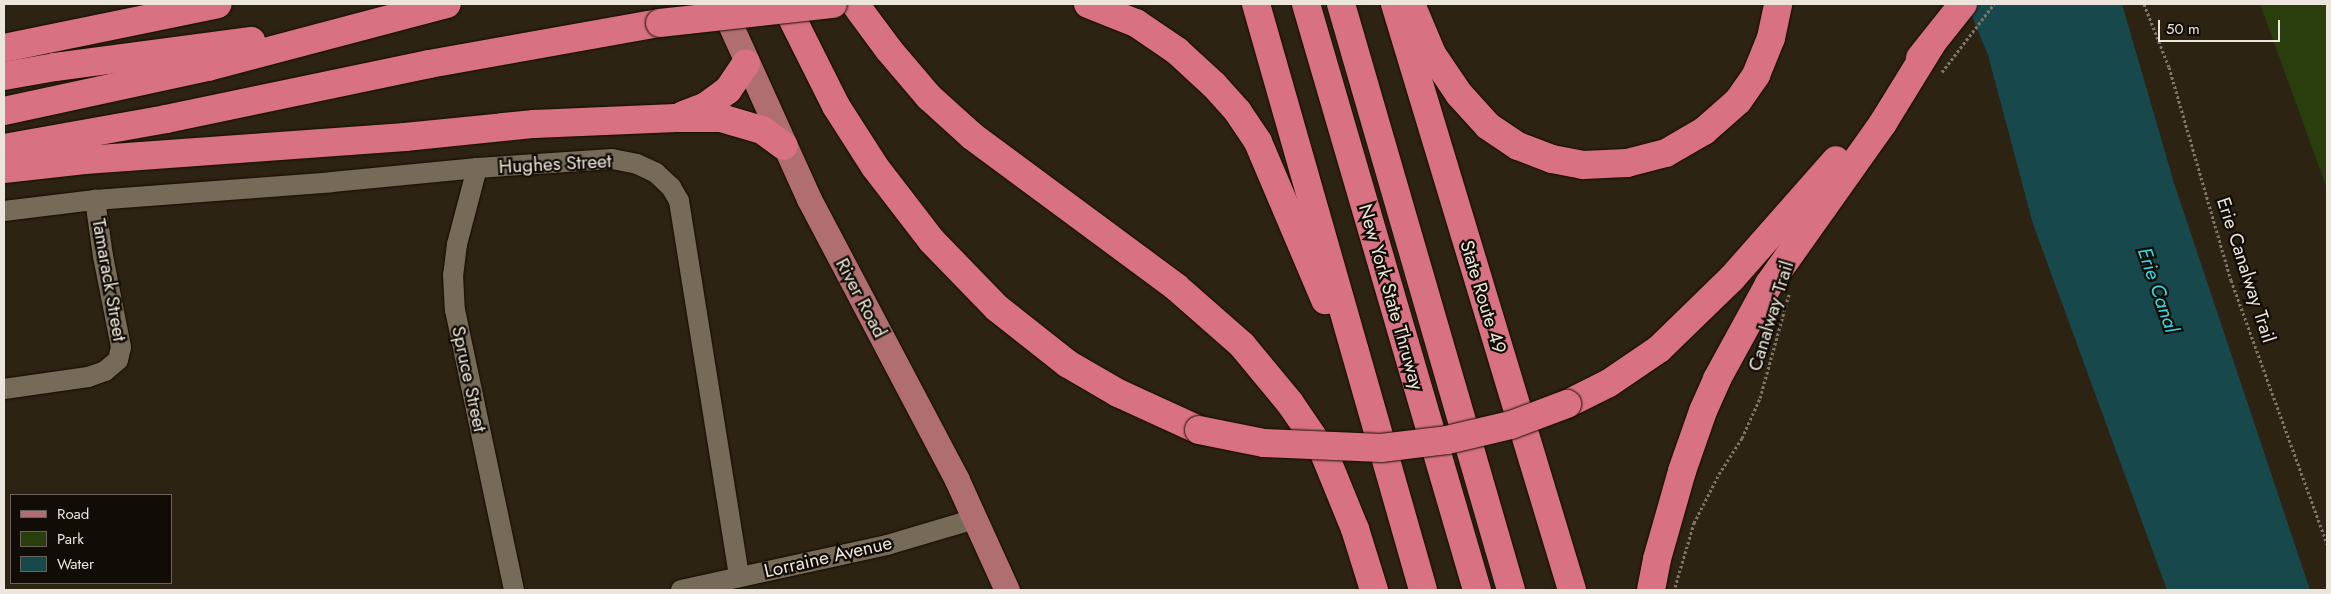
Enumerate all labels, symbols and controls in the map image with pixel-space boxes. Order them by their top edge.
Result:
scale bar [2161,10,2284,42]
text: 50 m [2166,18,2200,40]
street label: Hughes Street [498,150,612,178]
street label: Erie Canalway Trail [2212,195,2280,345]
street label: New York State Thruway [1354,201,1428,393]
street label: Tamarack Street [87,217,131,343]
street label: State Route 49 [1455,238,1511,356]
water label: Erie Canal [2132,244,2184,336]
street label: River Road [831,254,891,342]
street label: Canalway Trail [1743,258,1799,374]
street label: Spruce Street [447,324,491,434]
legend [10,494,172,584]
text: Road [57,503,89,525]
text: Park [57,528,84,550]
street label: Lorraine Avenue [762,531,894,583]
text: Water [57,553,94,575]

